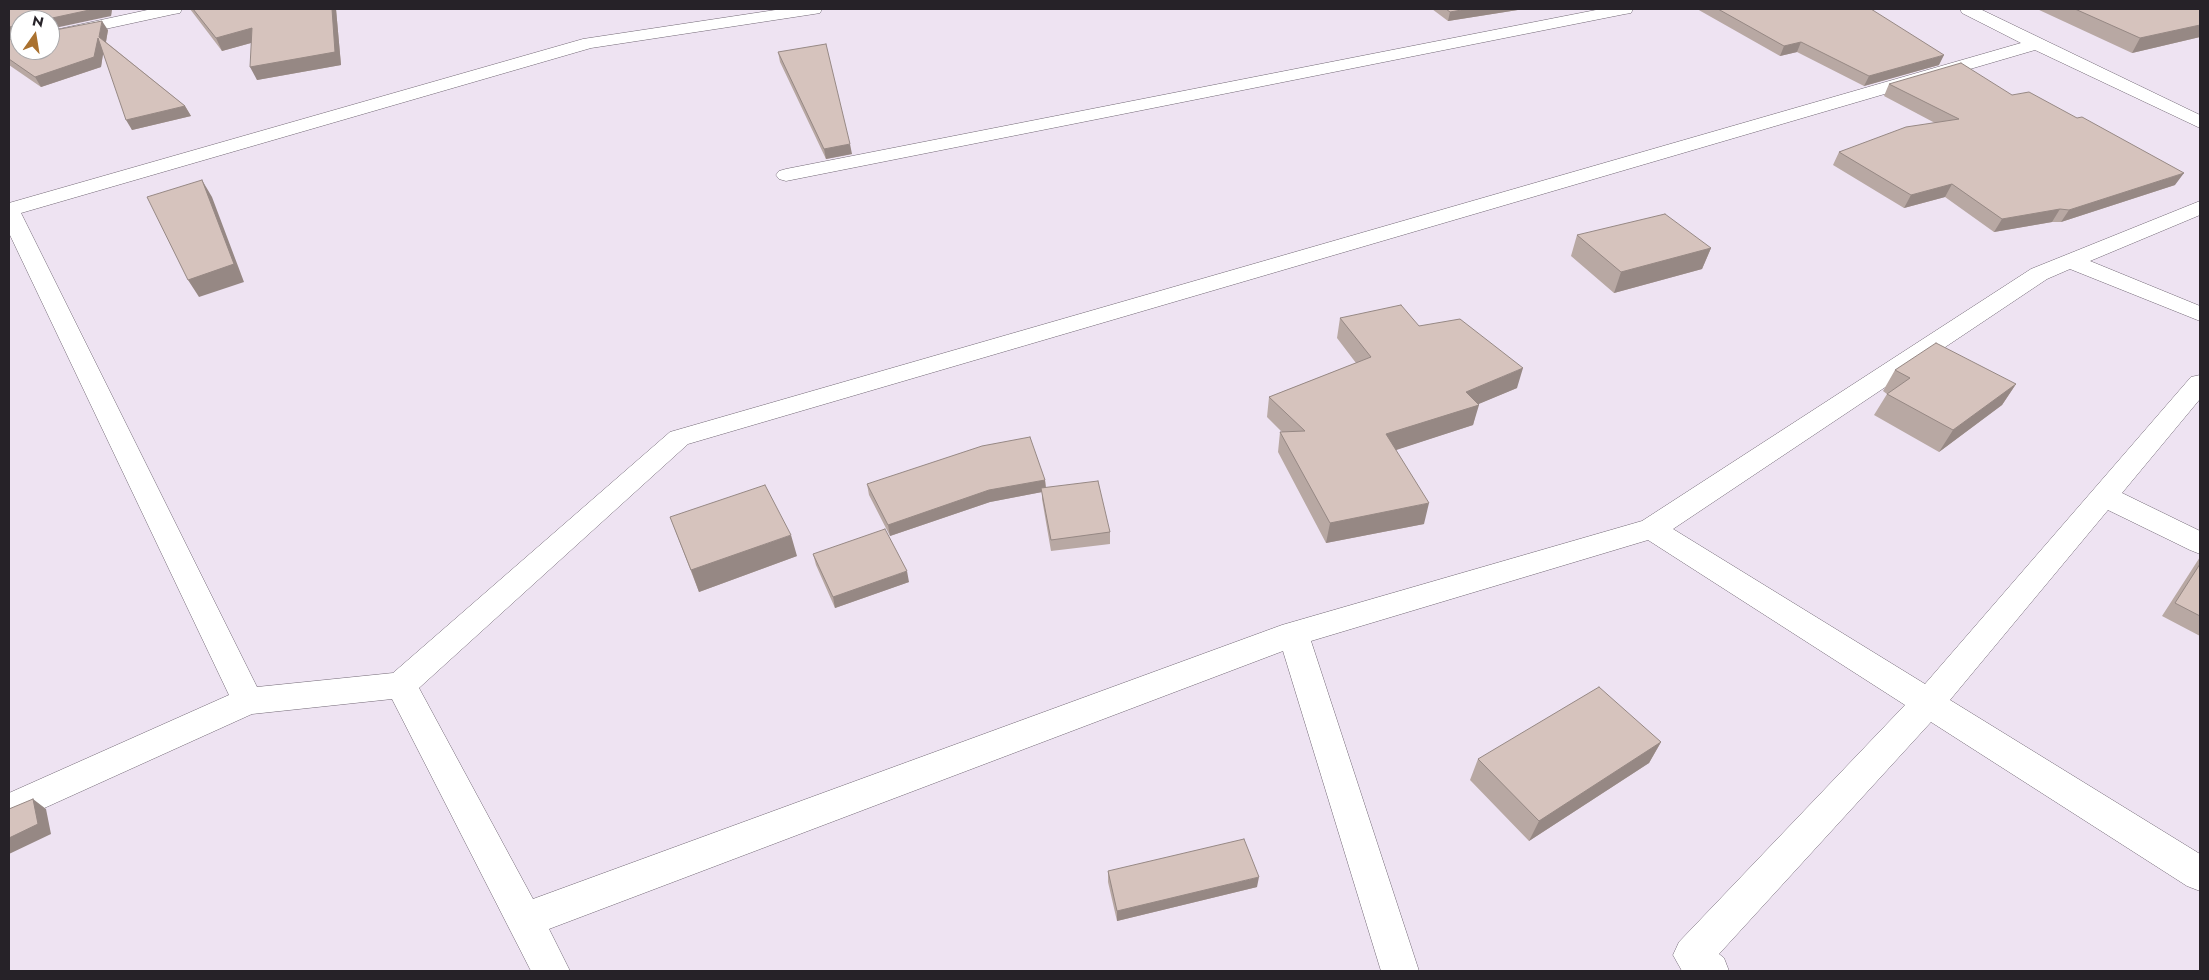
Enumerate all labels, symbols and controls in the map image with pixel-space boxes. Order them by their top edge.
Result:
north arrow [10,10,60,60]
text: N [30,10,46,32]

